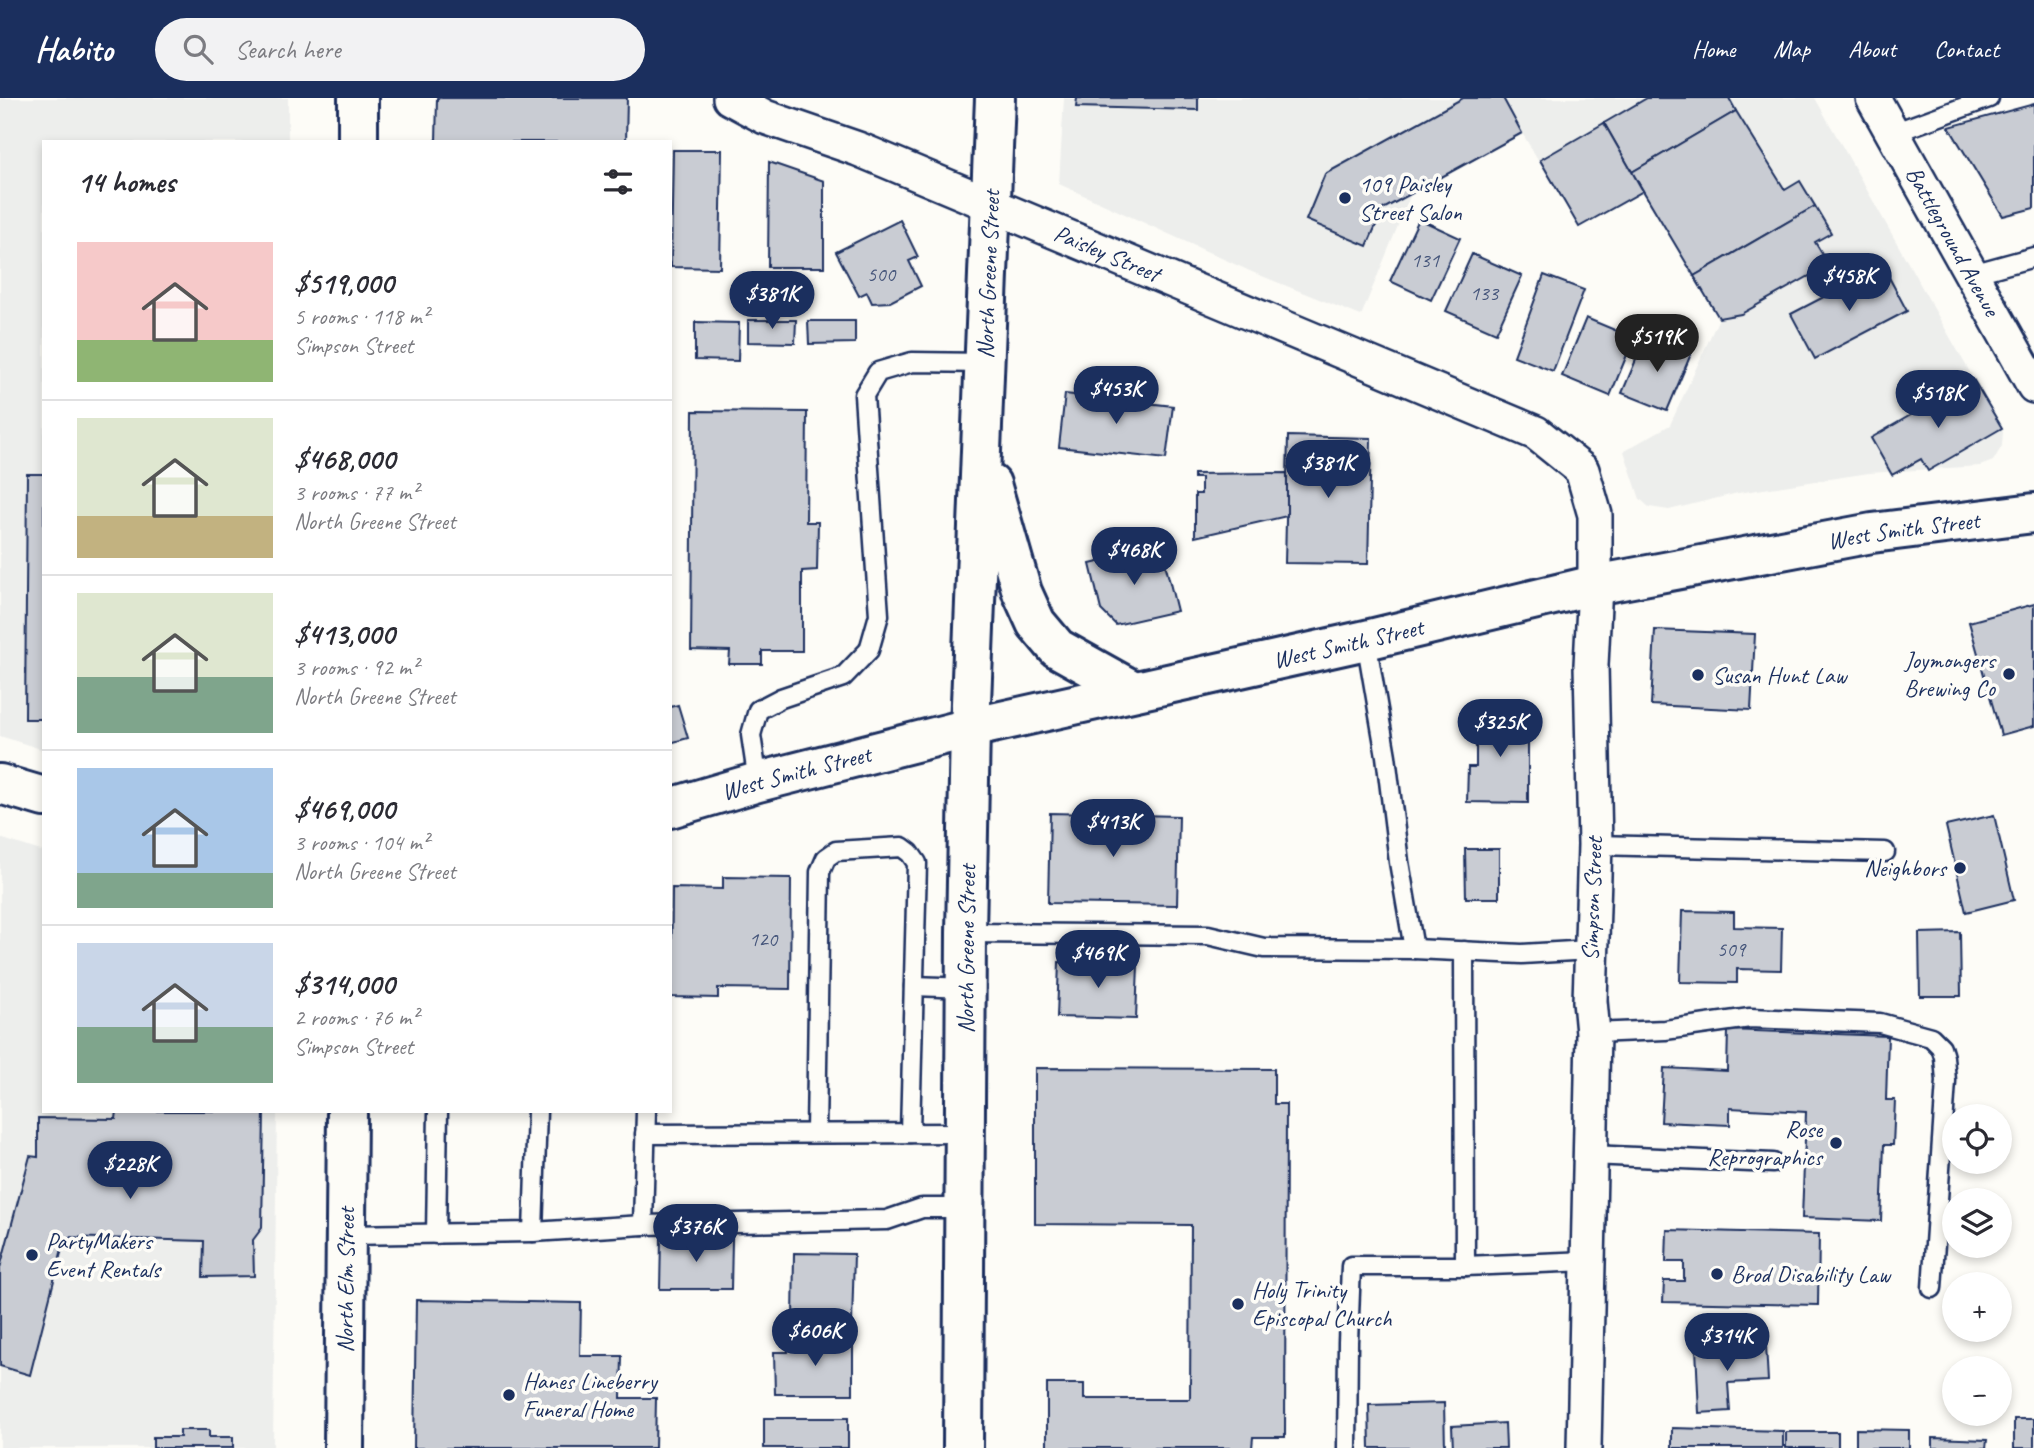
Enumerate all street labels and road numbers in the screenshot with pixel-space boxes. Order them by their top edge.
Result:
street label: Battleground Avenue [1899,161,2008,323]
street label: North Greene Street [970,187,1006,359]
street label: Paisley Street [1050,218,1167,290]
street label: West Smith Street [1825,505,1983,556]
street label: West Smith Street [1270,611,1428,675]
street label: West Smith Street [718,738,876,807]
street label: Simpson Street [1575,834,1609,962]
street label: North Greene Street [950,862,982,1033]
street label: North Elm Street [330,1205,361,1353]

